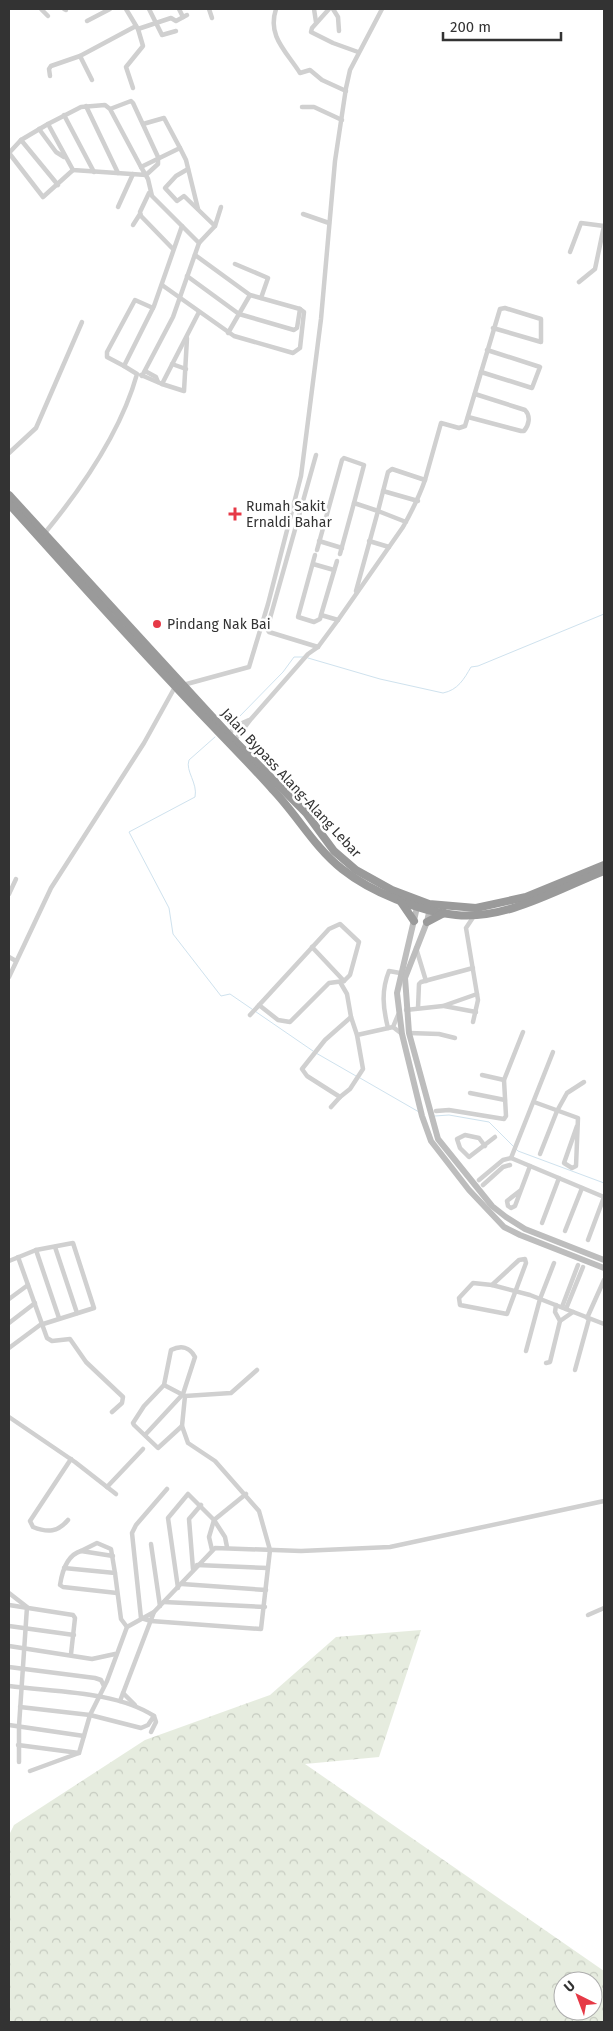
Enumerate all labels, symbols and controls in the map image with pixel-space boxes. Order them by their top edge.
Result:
scale bar [443,10,560,42]
text: 200 m [450,18,491,36]
place label: Rumah Sakit Ernaldi Bahar [246,498,332,531]
marker: Rumah Sakit Ernaldi Bahar [228,507,242,521]
place label: Pindang Nak Bai [167,616,271,633]
marker: Pindang Nak Bai [151,618,163,630]
street label: Jalan Bypass Alang-Alang Lebar [217,705,365,862]
north arrow [553,1971,603,2021]
text: U [561,1977,579,1996]

